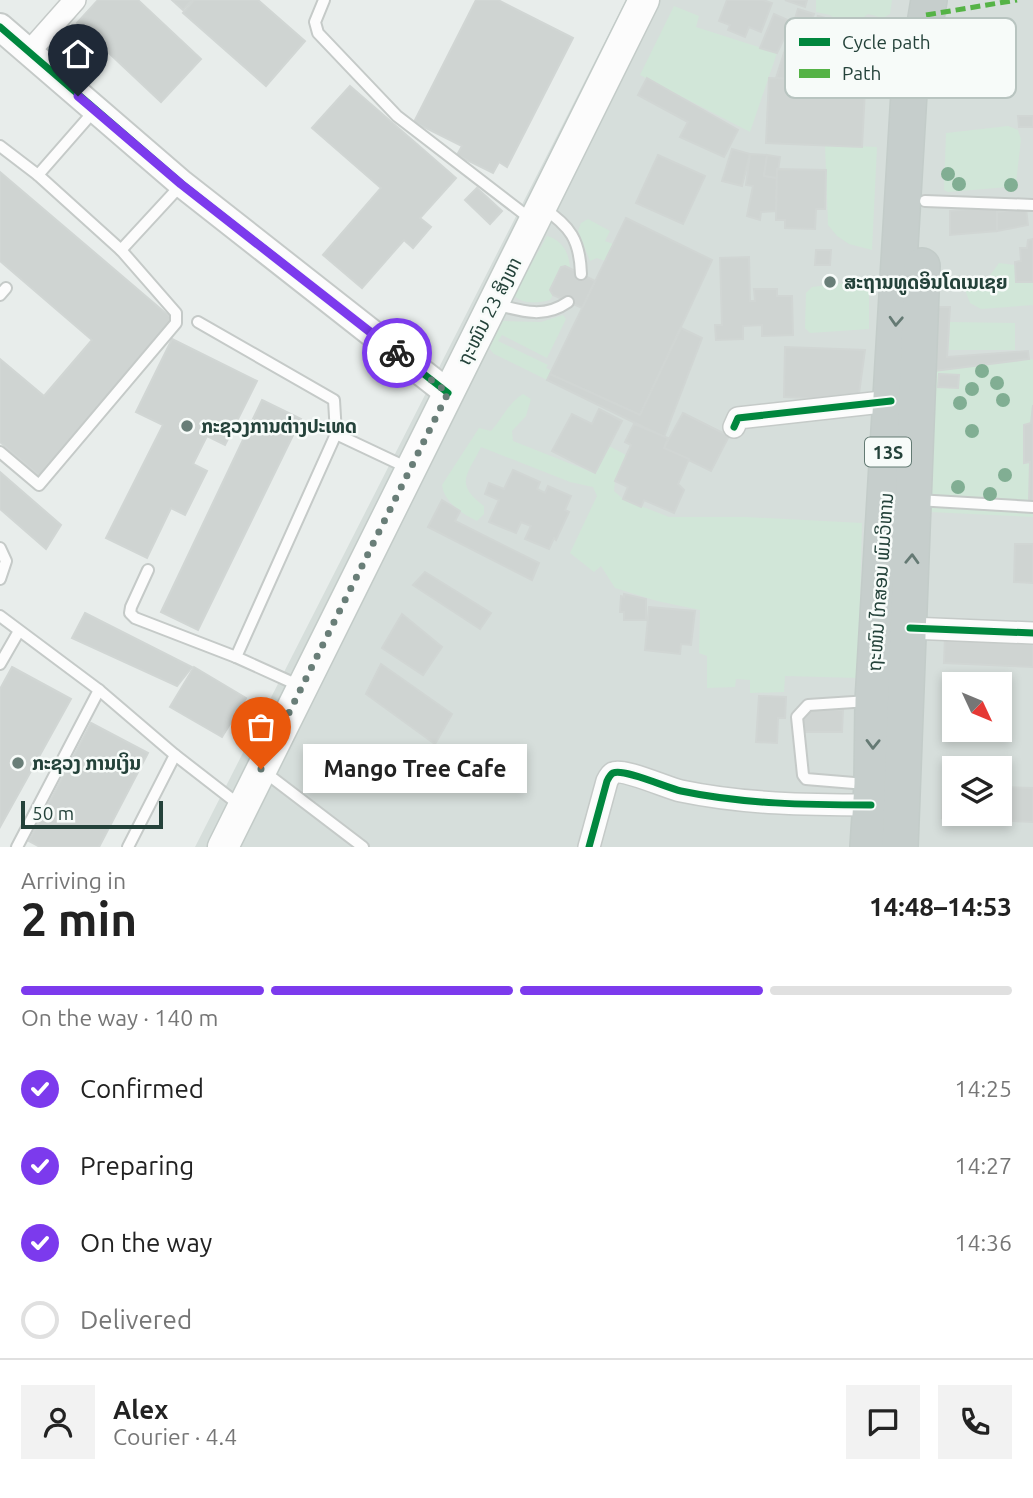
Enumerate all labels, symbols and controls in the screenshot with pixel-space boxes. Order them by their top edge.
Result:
legend [785,18,1016,98]
pin [48,24,108,96]
text: Cycle path [842,31,931,53]
icon: home [59,35,97,73]
text: Path [842,62,881,84]
street label: ຖະໜົນ 23 ສິງຫາ [452,253,526,369]
place label: ສະຖານທູດອິນໂດເນເຊຍ [844,271,1008,295]
marker: ສະຖານທູດອິນໂດເນເຊຍ [822,274,838,290]
one-way arrow [888,316,903,327]
courier [362,318,432,388]
icon: bike [378,334,416,372]
place label: ກະຊວງການຕ່າງປະເທດ [201,415,357,437]
marker: ກະຊວງການຕ່າງປະເທດ [179,418,195,434]
road number: 13S [865,438,911,466]
street label: ຖະໜົນ ໄກສອນ ພົມວິຫານ [863,492,897,672]
one-way arrow [905,554,920,565]
north arrow [942,672,1012,742]
map controls [942,672,1012,826]
pin [231,697,291,769]
icon: bag [242,708,280,746]
one-way arrow [865,740,881,750]
callout: Mango Tree Cafe [303,744,527,794]
place label: ກະຊວງ ການເງິນ [32,752,141,774]
marker: ກະຊວງ ການເງິນ [10,755,26,771]
text: Mango Tree Cafe [324,756,506,781]
button: layers [942,756,1012,826]
scale bar [21,798,163,830]
text: 50 m [32,802,74,824]
text: Arriving in [21,868,126,893]
text: 14:48–14:53 [869,892,1012,921]
text: 2 min [21,893,137,945]
text: On the way · 140 m [21,1005,218,1030]
icon: check [21,1070,59,1108]
text: Confirmed [80,1074,204,1103]
text: 14:25 [954,1076,1012,1101]
icon: check [21,1147,59,1185]
text: Preparing [80,1151,194,1180]
text: 14:27 [954,1153,1012,1178]
icon: check [21,1224,59,1262]
text: On the way [80,1228,212,1257]
text: 14:36 [954,1230,1012,1255]
text: Delivered [80,1305,192,1334]
button: person [21,1385,95,1459]
button: chat [846,1385,920,1459]
button: phone [938,1385,1012,1459]
text: Alex [113,1395,168,1424]
text: Courier · 4.4 [113,1424,237,1449]

